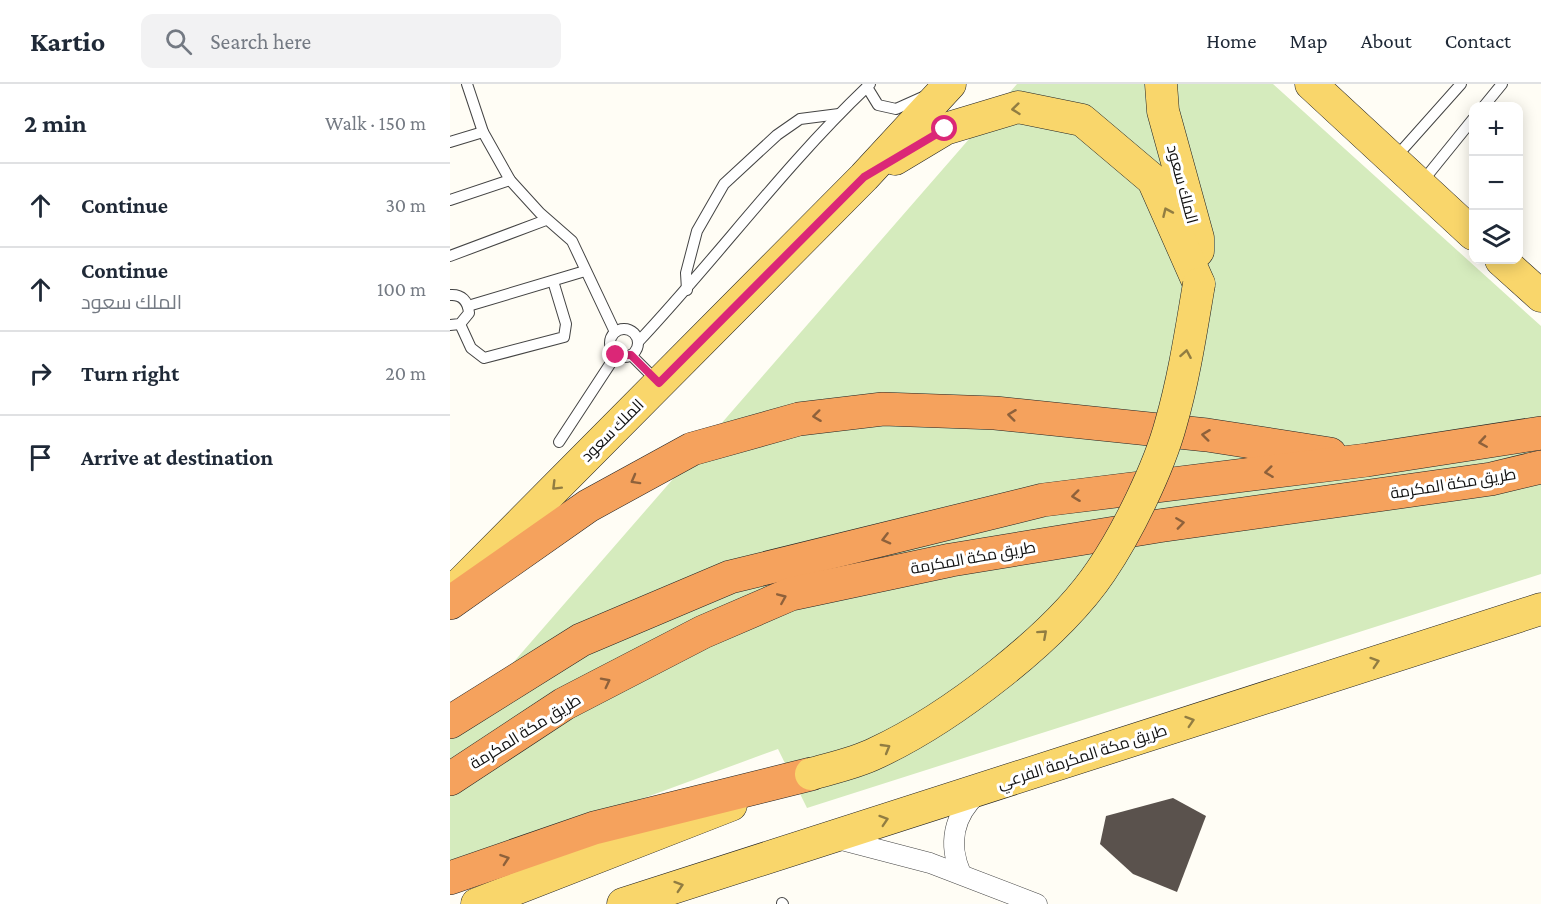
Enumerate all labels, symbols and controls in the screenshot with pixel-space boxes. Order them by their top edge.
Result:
search box [141,14,561,68]
icon: search [162,25,195,58]
text: Kartio [30,26,105,57]
text: Search here [210,29,311,54]
text: Home [1206,29,1256,53]
text: Map [1289,29,1328,53]
text: About [1361,29,1412,53]
text: Contact [1445,29,1511,53]
one-way arrow [1011,102,1021,115]
map controls [1469,102,1523,264]
button: + [1469,102,1523,156]
text: 2 min [24,109,87,138]
text: Walk · 150 m [325,112,426,134]
route start [931,115,957,141]
street label: الملك سعود [1163,143,1201,226]
button: − [1469,156,1523,210]
icon: ahead [24,189,57,222]
text: Continue [81,193,168,218]
text: 30 m [385,194,426,216]
one-way arrow [1162,207,1174,218]
button: layers [1469,210,1523,264]
text: Continue [81,258,168,283]
icon: ahead [24,273,57,306]
text: 100 m [377,278,426,300]
text: الملك سعود [81,291,182,313]
route end [602,341,628,367]
one-way arrow [1180,349,1192,358]
icon: right [24,357,57,390]
text: Turn right [81,361,179,386]
text: 20 m [385,362,426,384]
street label: الملك سعود [578,396,648,466]
one-way arrow [1007,409,1016,421]
one-way arrow [813,410,822,422]
one-way arrow [1201,429,1210,441]
one-way arrow [1479,436,1488,448]
icon: arrive [24,441,57,474]
text: Arrive at destination [81,445,273,470]
one-way arrow [1265,465,1274,478]
street label: طريق مكة المكرمة [1389,465,1517,504]
one-way arrow [630,473,641,484]
one-way arrow [553,479,564,490]
one-way arrow [1071,489,1080,501]
one-way arrow [1175,518,1185,530]
one-way arrow [881,531,891,544]
street label: طريق مكة المكرمة [909,538,1037,579]
one-way arrow [776,593,787,605]
one-way arrow [1036,630,1047,641]
one-way arrow [1369,657,1380,669]
one-way arrow [600,678,611,689]
street label: طريق مكة المكرمة [467,691,585,774]
one-way arrow [1184,716,1195,728]
street label: طريق مكة المكرمة الفرعي [995,721,1171,797]
one-way arrow [879,744,890,755]
one-way arrow [878,815,889,827]
one-way arrow [499,853,510,866]
one-way arrow [673,881,684,893]

